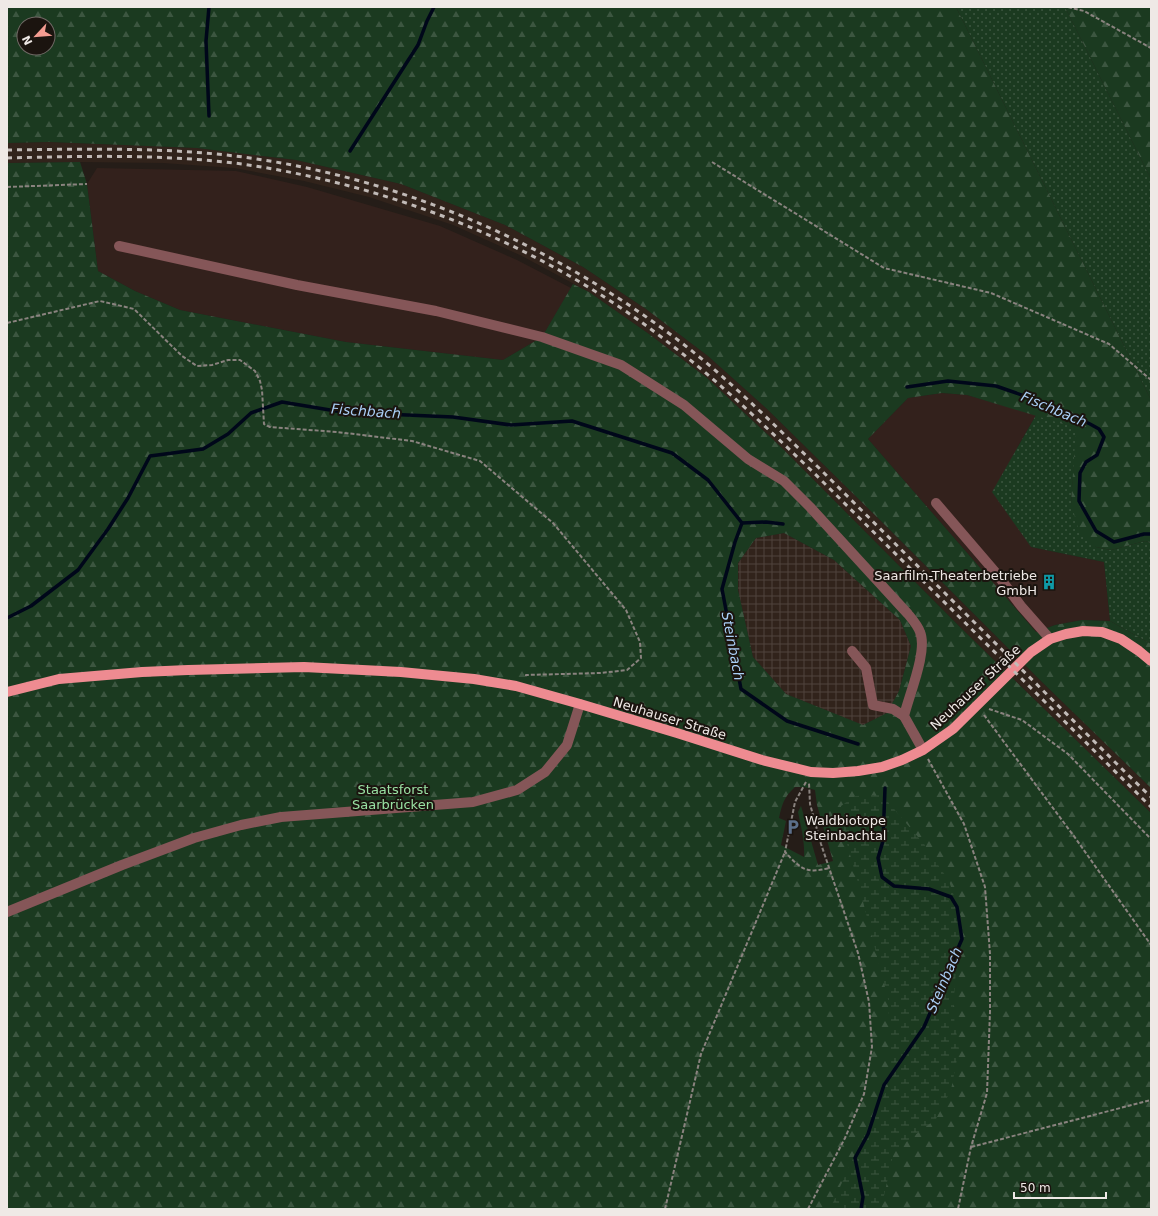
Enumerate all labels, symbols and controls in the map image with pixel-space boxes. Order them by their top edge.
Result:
north arrow [16,16,56,56]
text: N [20,33,35,47]
water label: Fischbach [1019,388,1089,430]
water label: Fischbach [331,401,401,421]
place label: Saarfilm-Theaterbetriebe GmbH [874,568,1037,598]
building icon: Saarfilm-Theaterbetriebe GmbH [1040,573,1058,591]
water label: Steinbach [718,610,748,682]
street label: Neuhauser Straße [927,642,1023,733]
street label: Neuhauser Straße [611,694,728,743]
park label: Staatsforst Saarbrücken [352,782,434,812]
place label: Waldbiotope Steinbachtal [805,813,886,843]
parking icon: Waldbiotope Steinbachtal [784,818,802,836]
water label: Steinbach [923,945,965,1015]
scale bar [1014,1174,1106,1200]
text: 50 m [1020,1181,1051,1195]

